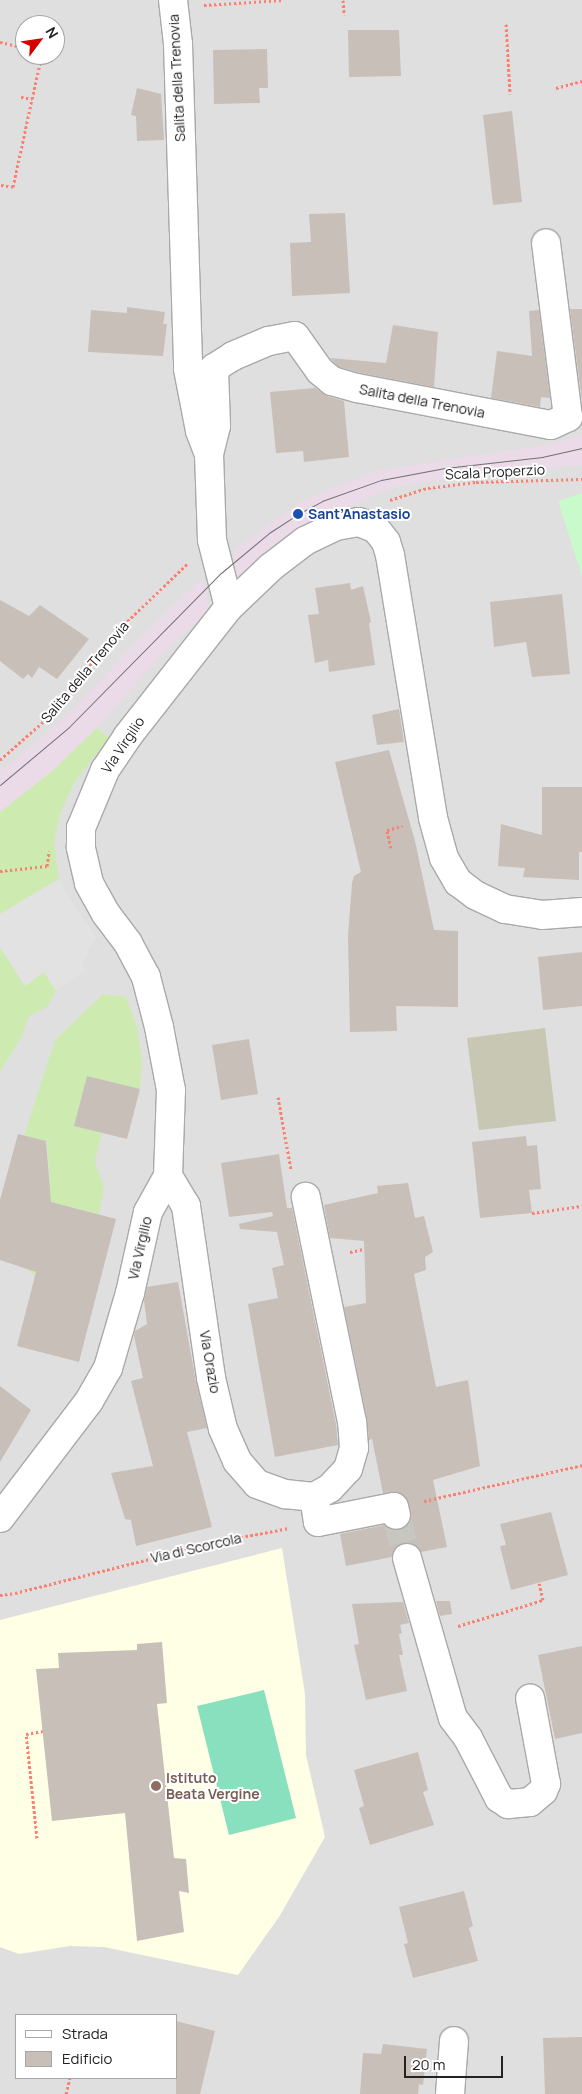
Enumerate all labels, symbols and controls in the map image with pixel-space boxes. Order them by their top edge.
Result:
street label: Salita della Trenovia [165,14,189,142]
north arrow [15,15,65,65]
text: N [42,23,63,42]
street label: Salita della Trenovia [358,381,486,421]
street label: Scala Properzio [445,461,545,483]
place label: Sant’Anastasio [308,506,410,522]
marker: Sant’Anastasio [292,508,304,520]
street label: Salita della Trenovia [38,618,132,726]
street label: Via Virgilio [98,714,148,776]
street label: Via Virgilio [125,1215,155,1281]
street label: Via Orazio [196,1329,224,1395]
street label: Via di Scorcola [149,1529,243,1567]
place label: Istituto Beata Vergine [166,1770,260,1802]
marker: Istituto Beata Vergine [150,1780,162,1792]
legend [15,2014,178,2079]
text: Strada [62,2023,108,2044]
scale bar [407,2046,506,2078]
text: Edificio [62,2048,112,2069]
text: 20 m [412,2054,445,2075]

